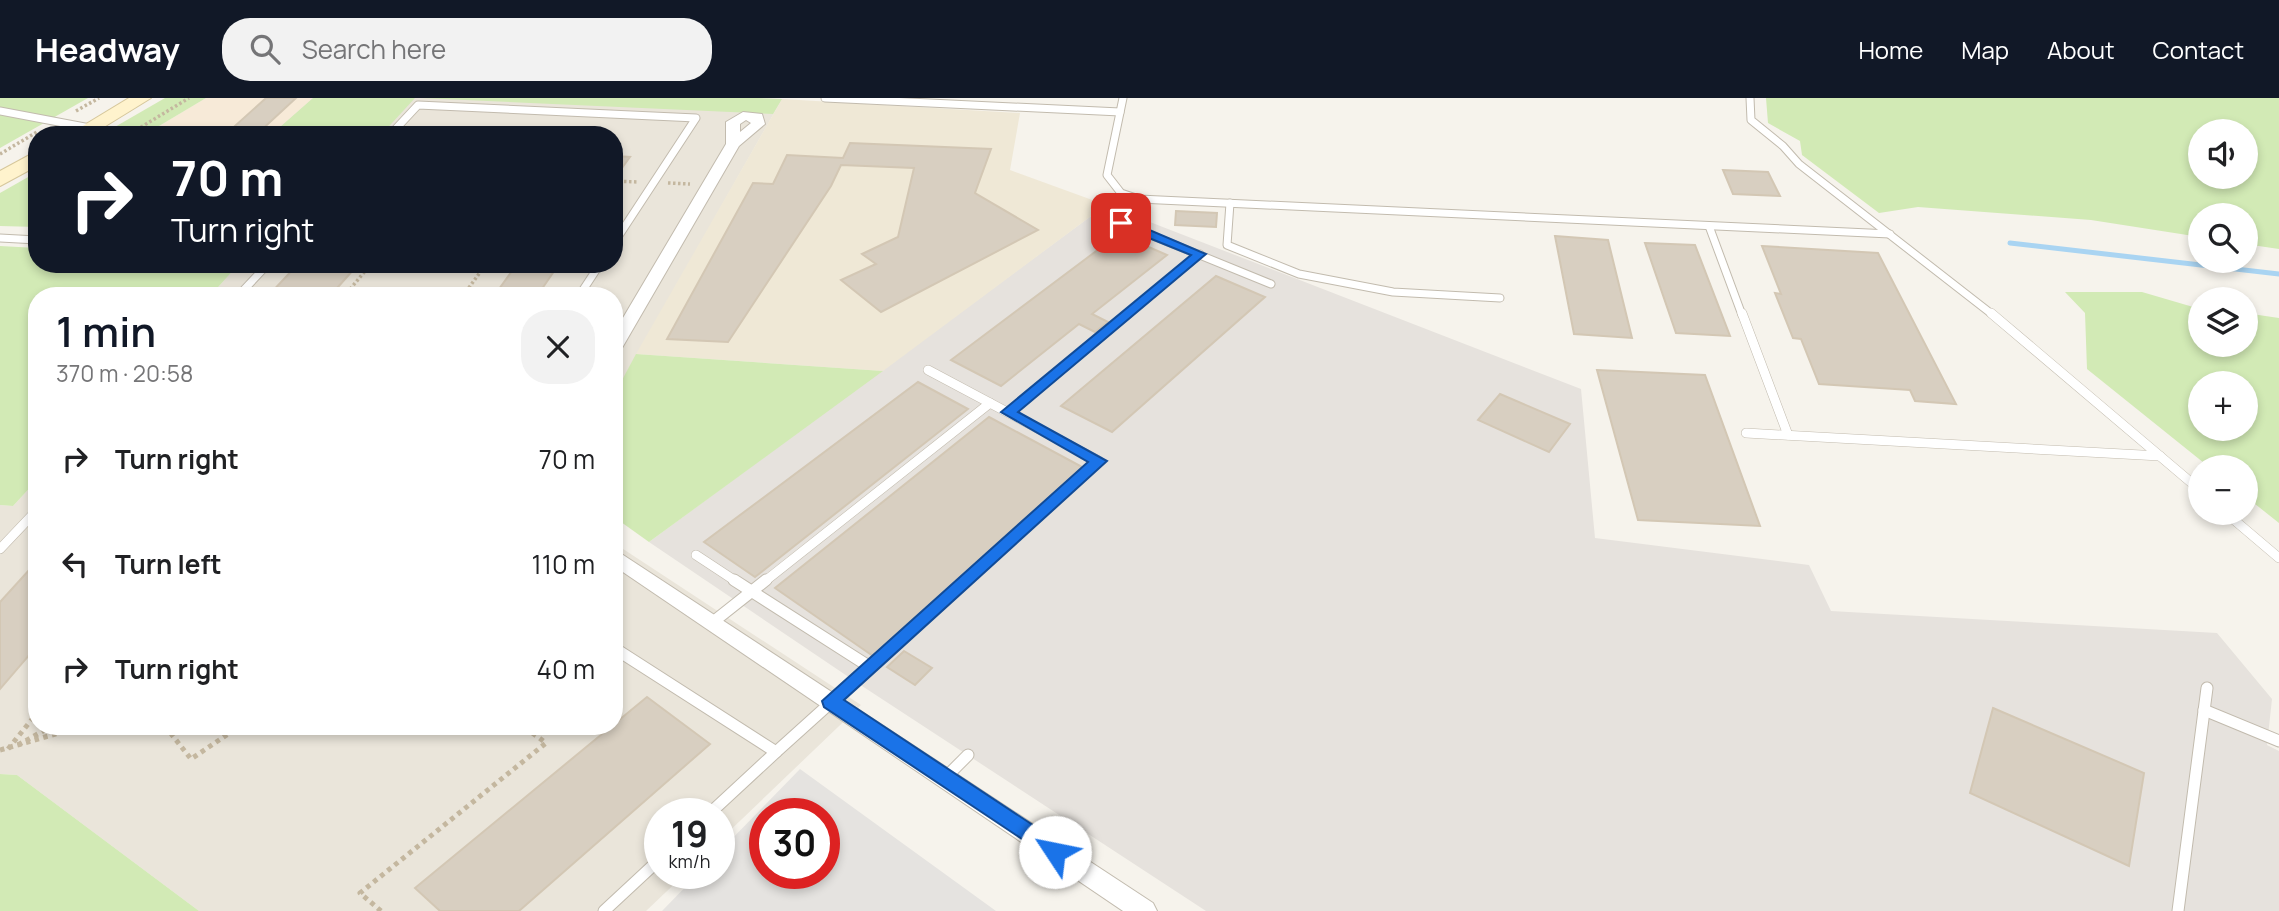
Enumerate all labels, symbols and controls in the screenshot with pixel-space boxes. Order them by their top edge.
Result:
search box [222,18,712,81]
text: Headway [35,27,180,72]
icon: search [246,30,284,68]
text: Search here [302,31,446,67]
text: Home [1858,33,1923,66]
text: Map [1961,33,2009,66]
text: About [2047,33,2115,66]
text: Contact [2153,33,2244,66]
map controls [2188,119,2258,525]
button: sound [2188,119,2258,189]
text: 70 m [171,144,283,211]
icon: right [56,154,147,245]
pin [1091,193,1151,253]
button: search [2188,203,2258,273]
icon: arrive [1102,204,1140,242]
text: Turn right [171,208,314,252]
button: layers [2188,287,2258,357]
text: 1 min [56,302,156,360]
button: close [521,310,595,384]
text: 370 m · 20:58 [56,357,193,389]
button: + [2188,371,2258,441]
icon: right [56,440,94,478]
text: Turn right [115,441,239,477]
text: 70 m [539,441,595,477]
button: − [2188,455,2258,525]
icon: left [56,545,94,583]
text: Turn left [115,546,222,582]
text: 110 m [532,546,595,582]
icon: right [56,650,94,688]
text: Turn right [115,651,239,687]
text: 40 m [537,651,595,687]
speed limit sign: 30 [749,798,840,889]
text: 19 [671,810,708,858]
position arrow [1018,815,1092,889]
text: km/h [669,849,710,873]

